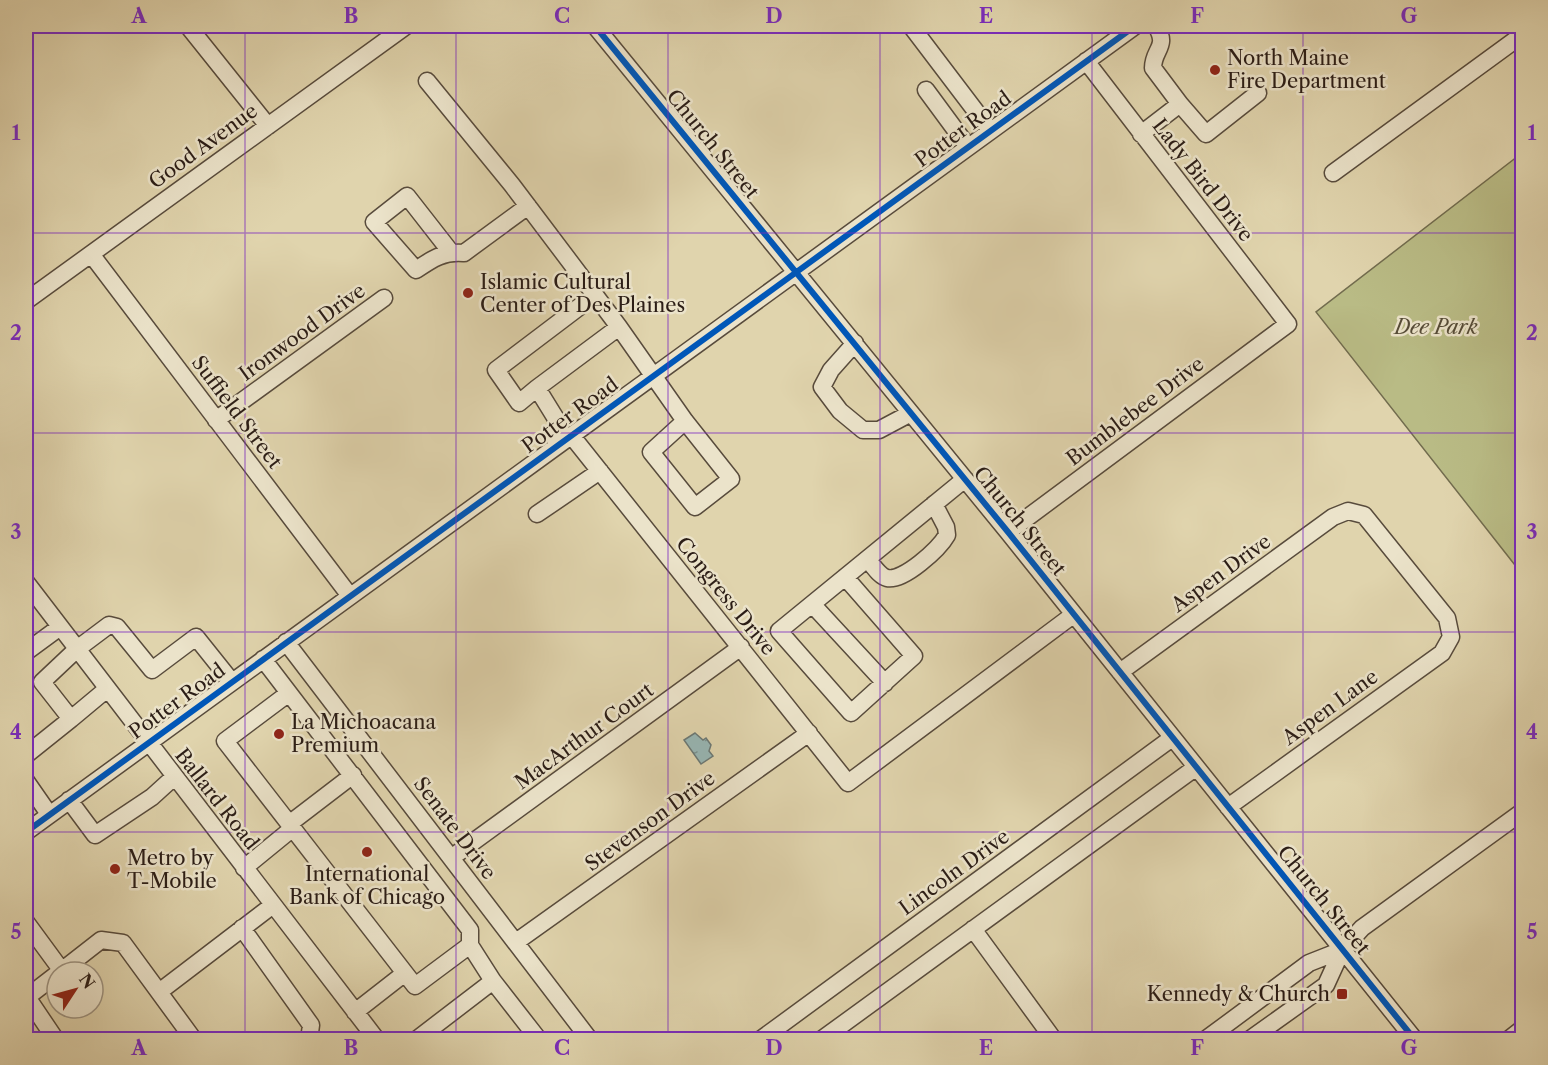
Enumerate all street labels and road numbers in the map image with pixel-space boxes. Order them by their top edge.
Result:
street label: Church Street [662,85,764,203]
street label: Potter Road [910,86,1016,172]
street label: Good Avenue [144,99,262,193]
street label: Lady Bird Drive [1148,114,1258,246]
street label: Ironwood Drive [234,278,370,386]
street label: Suffield Street [187,351,287,473]
street label: Bumblebee Drive [1062,351,1208,471]
street label: Potter Road [517,372,623,458]
street label: Church Street [969,462,1071,580]
street label: Aspen Drive [1166,529,1275,618]
street label: Congress Drive [671,532,781,660]
street label: Potter Road [124,658,230,744]
street label: Aspen Lane [1277,664,1382,750]
street label: MacArthur Court [510,678,658,794]
street label: Ballard Road [170,744,264,854]
street label: Stevenson Drive [580,766,720,876]
street label: Senate Drive [409,772,501,884]
street label: Lincoln Drive [894,824,1014,920]
street label: Church Street [1273,841,1375,959]

